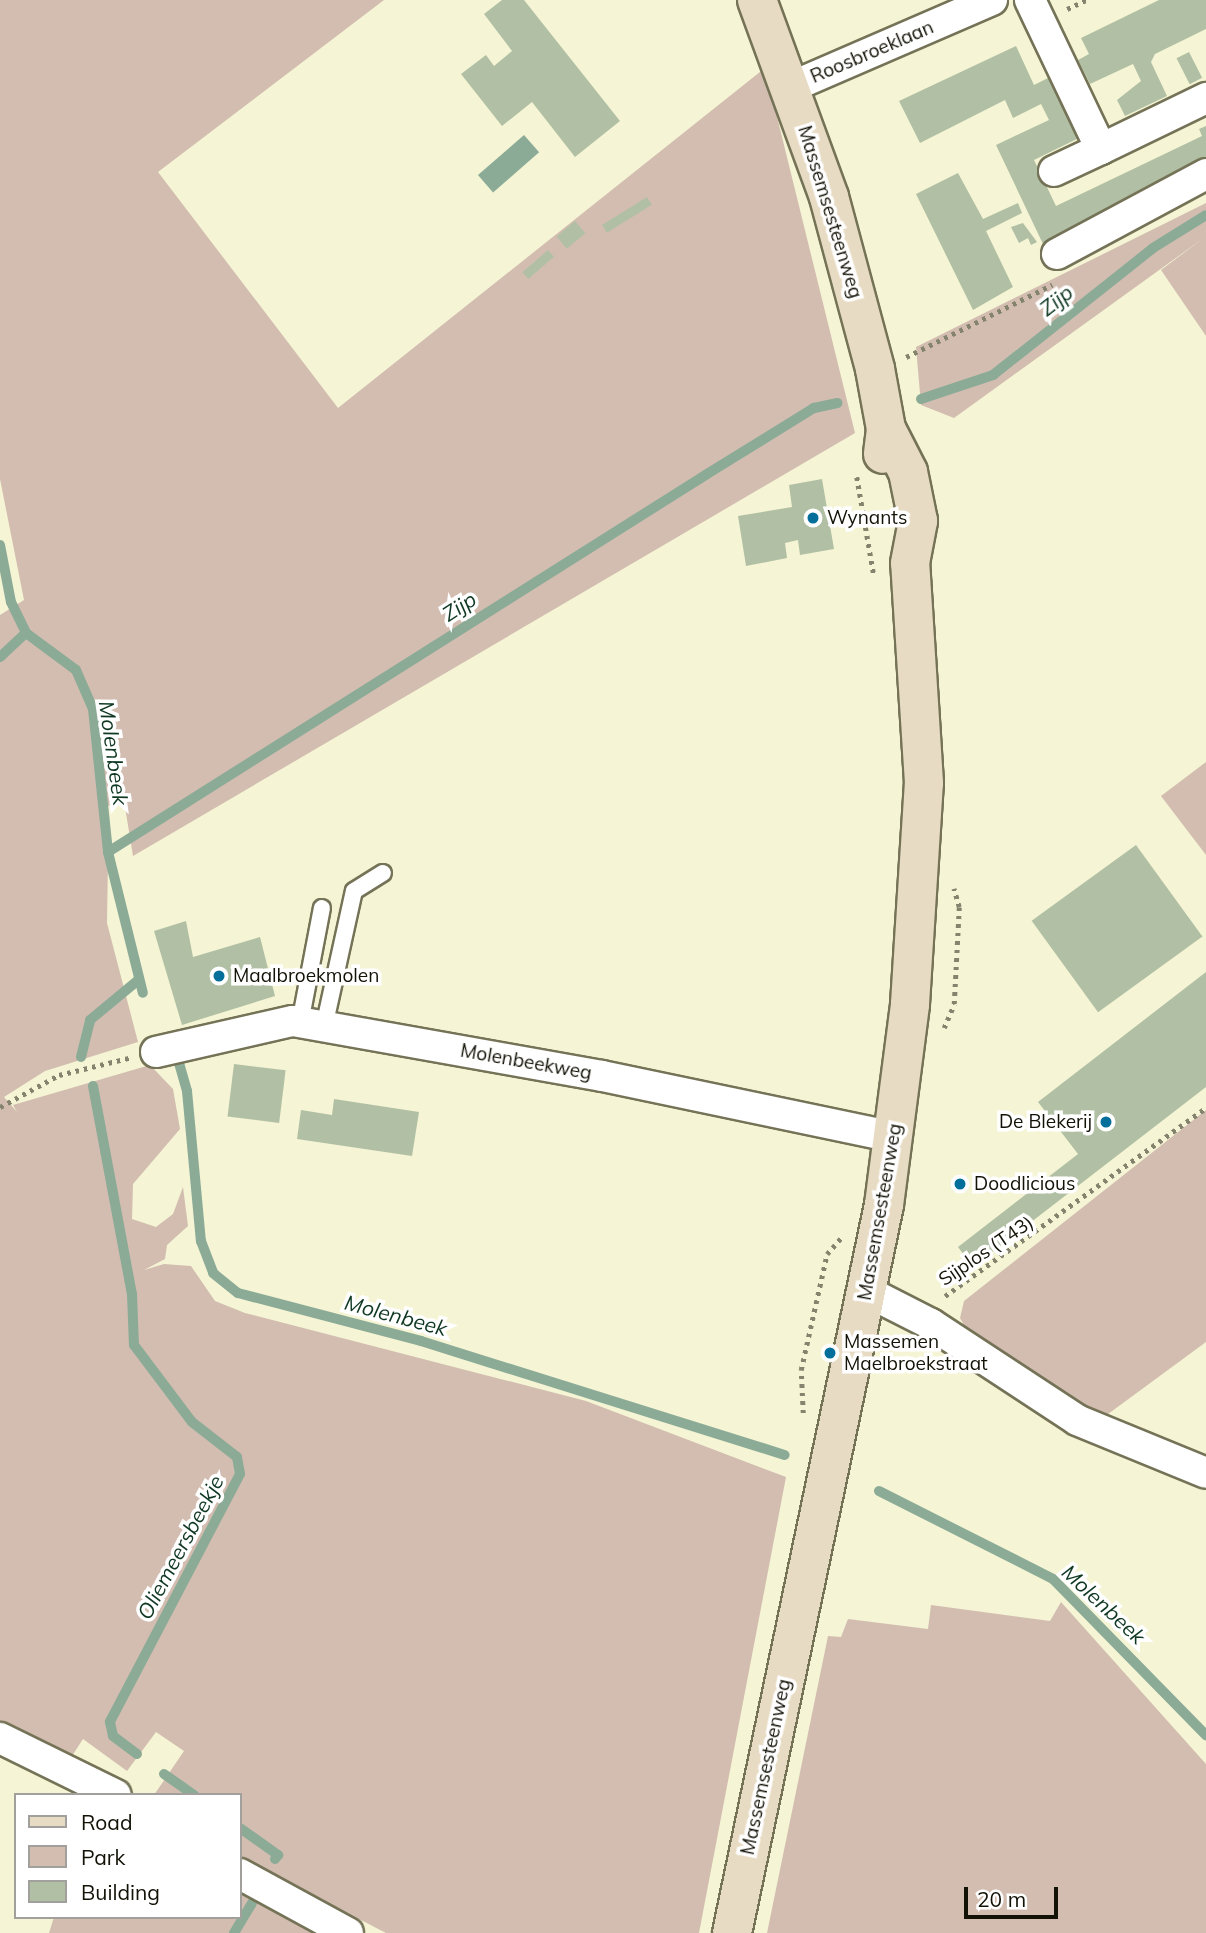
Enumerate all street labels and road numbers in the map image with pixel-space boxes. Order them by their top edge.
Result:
street label: Roosbroeklaan [807,16,937,88]
street label: Massemsesteenweg [793,123,867,301]
street label: Molenbeekweg [459,1039,593,1085]
street label: Massemsesteenweg [853,1122,907,1302]
street label: Sijplos (T43) [934,1211,1038,1291]
street label: Massemsesteenweg [736,1677,796,1857]

